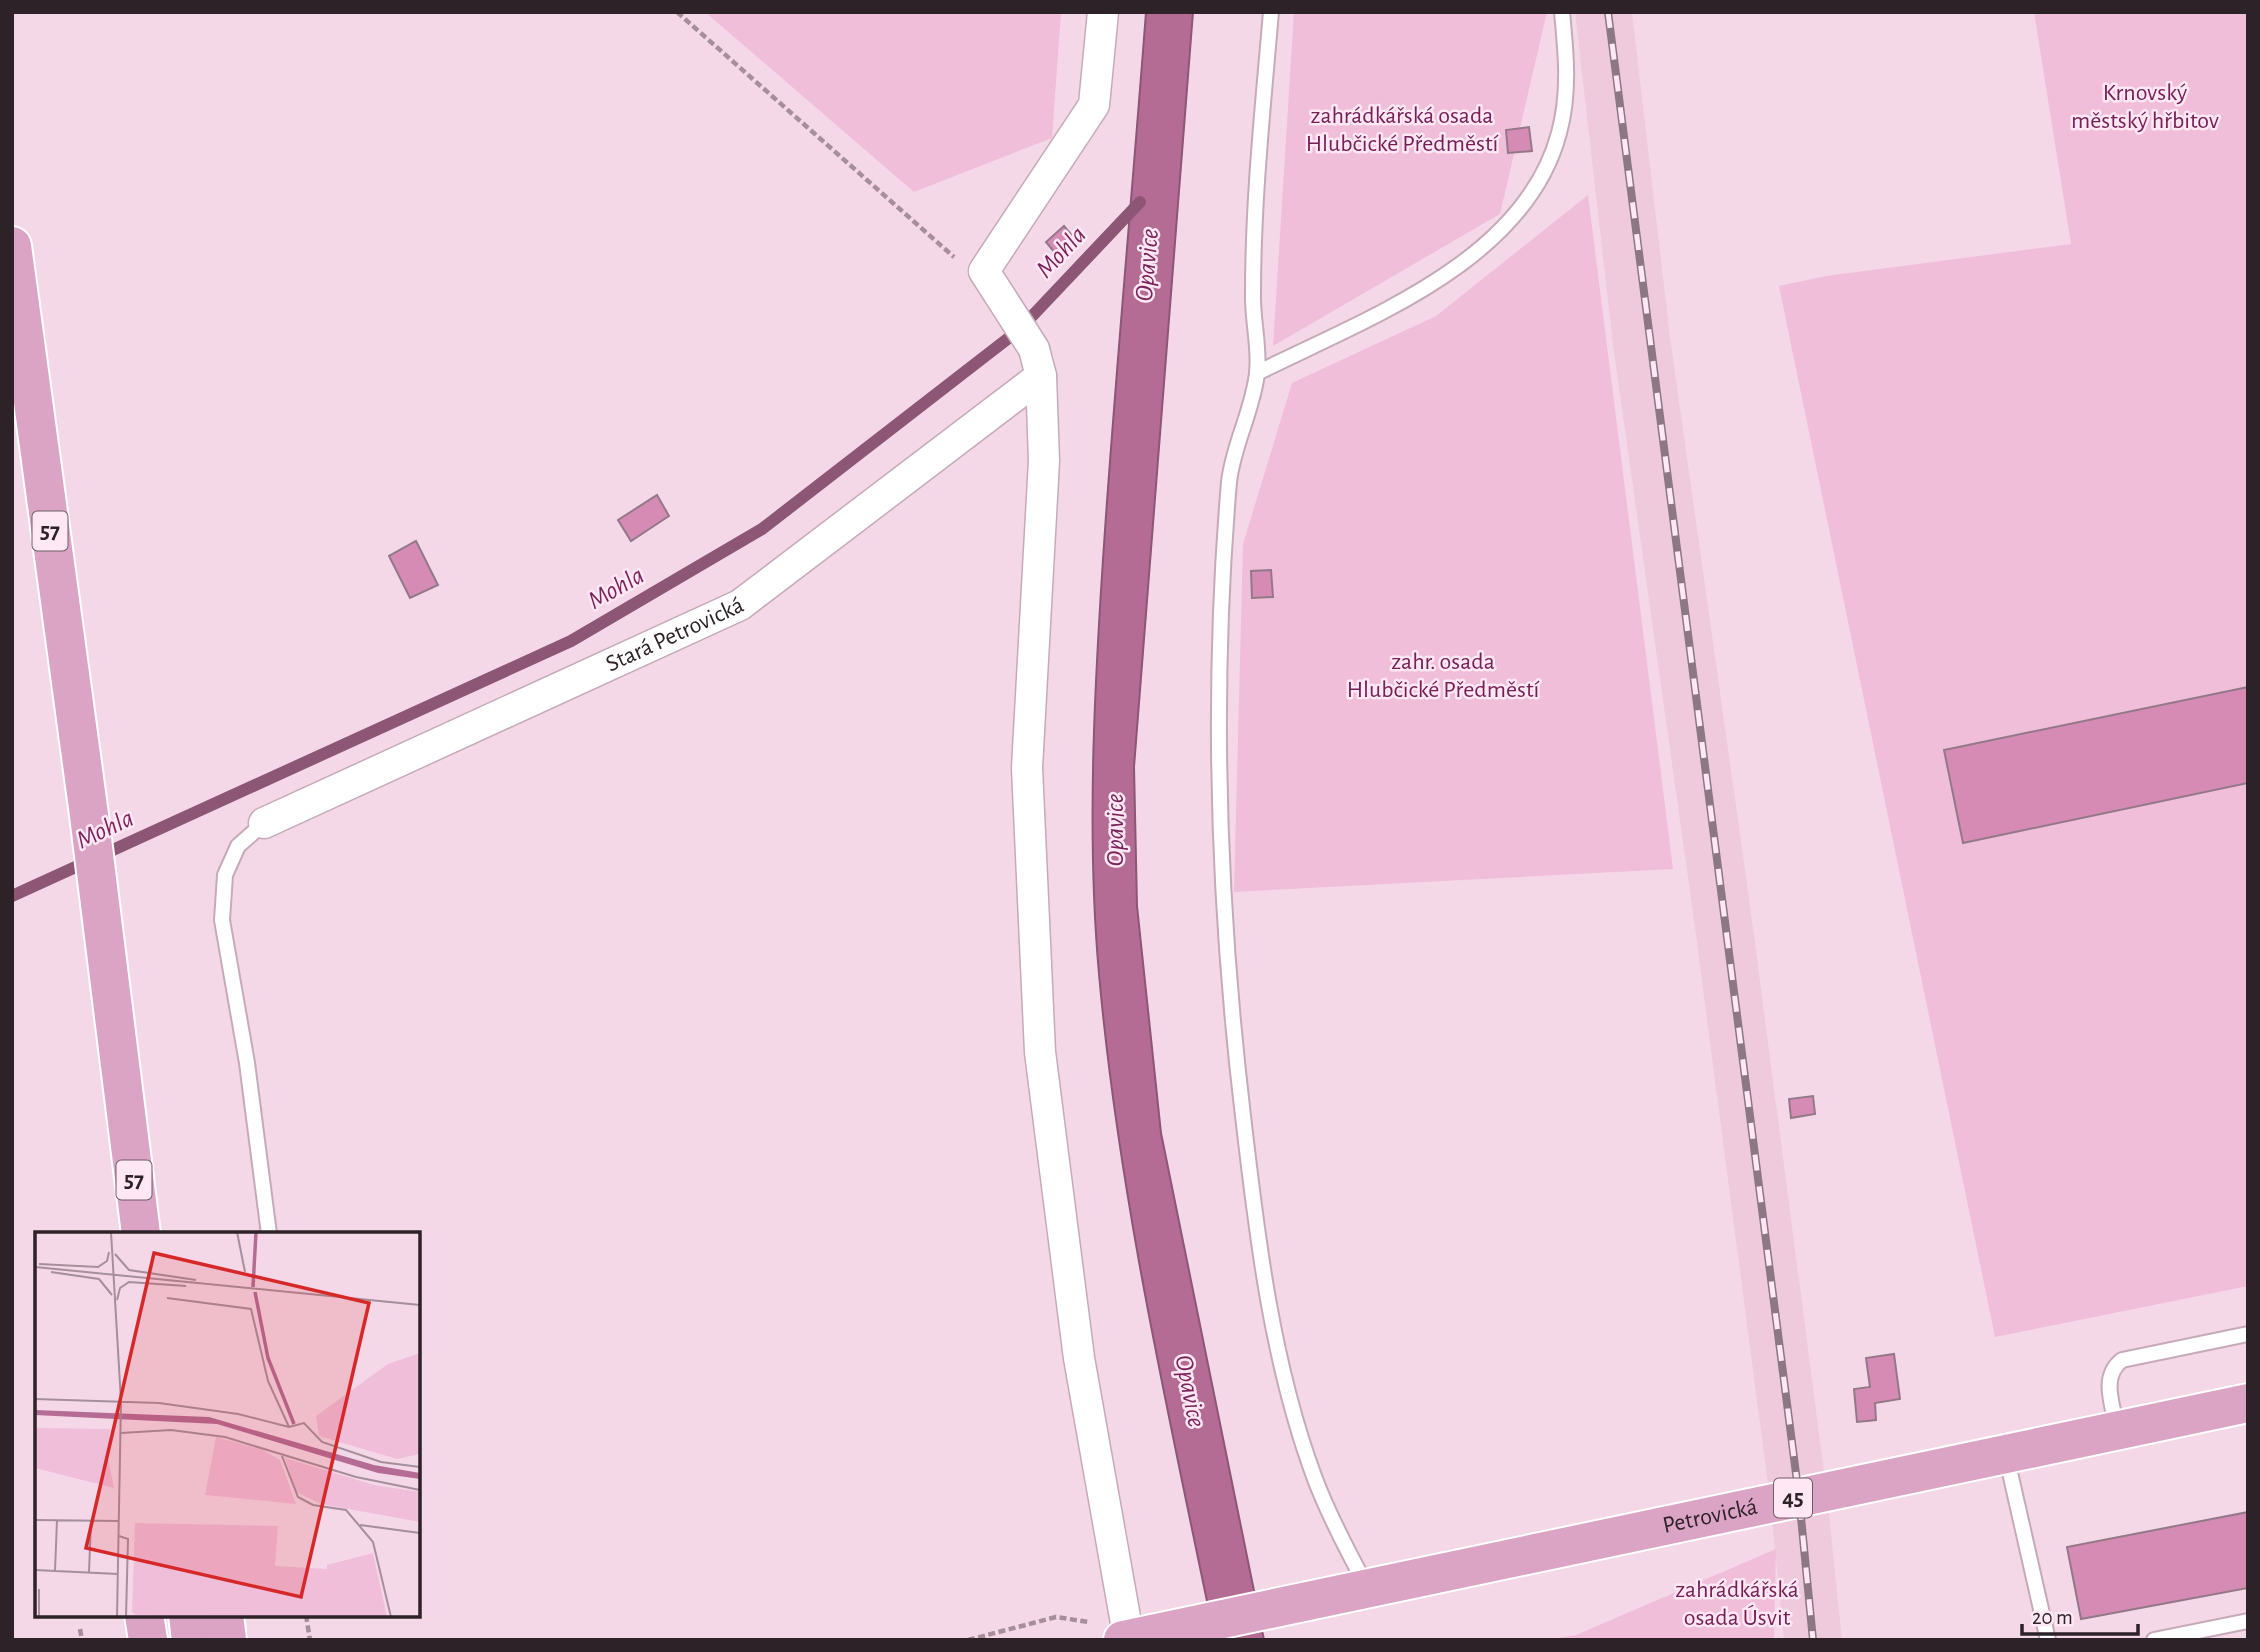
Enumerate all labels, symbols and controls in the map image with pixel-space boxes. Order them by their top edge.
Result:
park label: Krnovský městský hřbitov [2071,81,2219,133]
park label: zahrádkářská osada Hlubčické Předměstí [1306,104,1499,156]
water label: Mohla [1031,221,1091,283]
water label: Opavice [1131,227,1163,302]
road number: 57 [32,512,68,551]
water label: Mohla [584,562,648,614]
street label: Stará Petrovická [602,593,748,677]
park label: zahr. osada Hlubčické Předměstí [1347,650,1540,702]
water label: Opavice [1102,793,1128,866]
water label: Mohla [72,805,138,853]
road number: 57 [116,1161,152,1200]
inset map [35,1232,420,1617]
water label: Opavice [1170,1353,1210,1429]
road number: 45 [1774,1478,1812,1518]
street label: Petrovická [1661,1495,1760,1538]
park label: zahrádkářská osada Úsvit [1675,1578,1799,1630]
scale bar [2022,1592,2138,1636]
text: 20 m [2032,1607,2073,1628]

